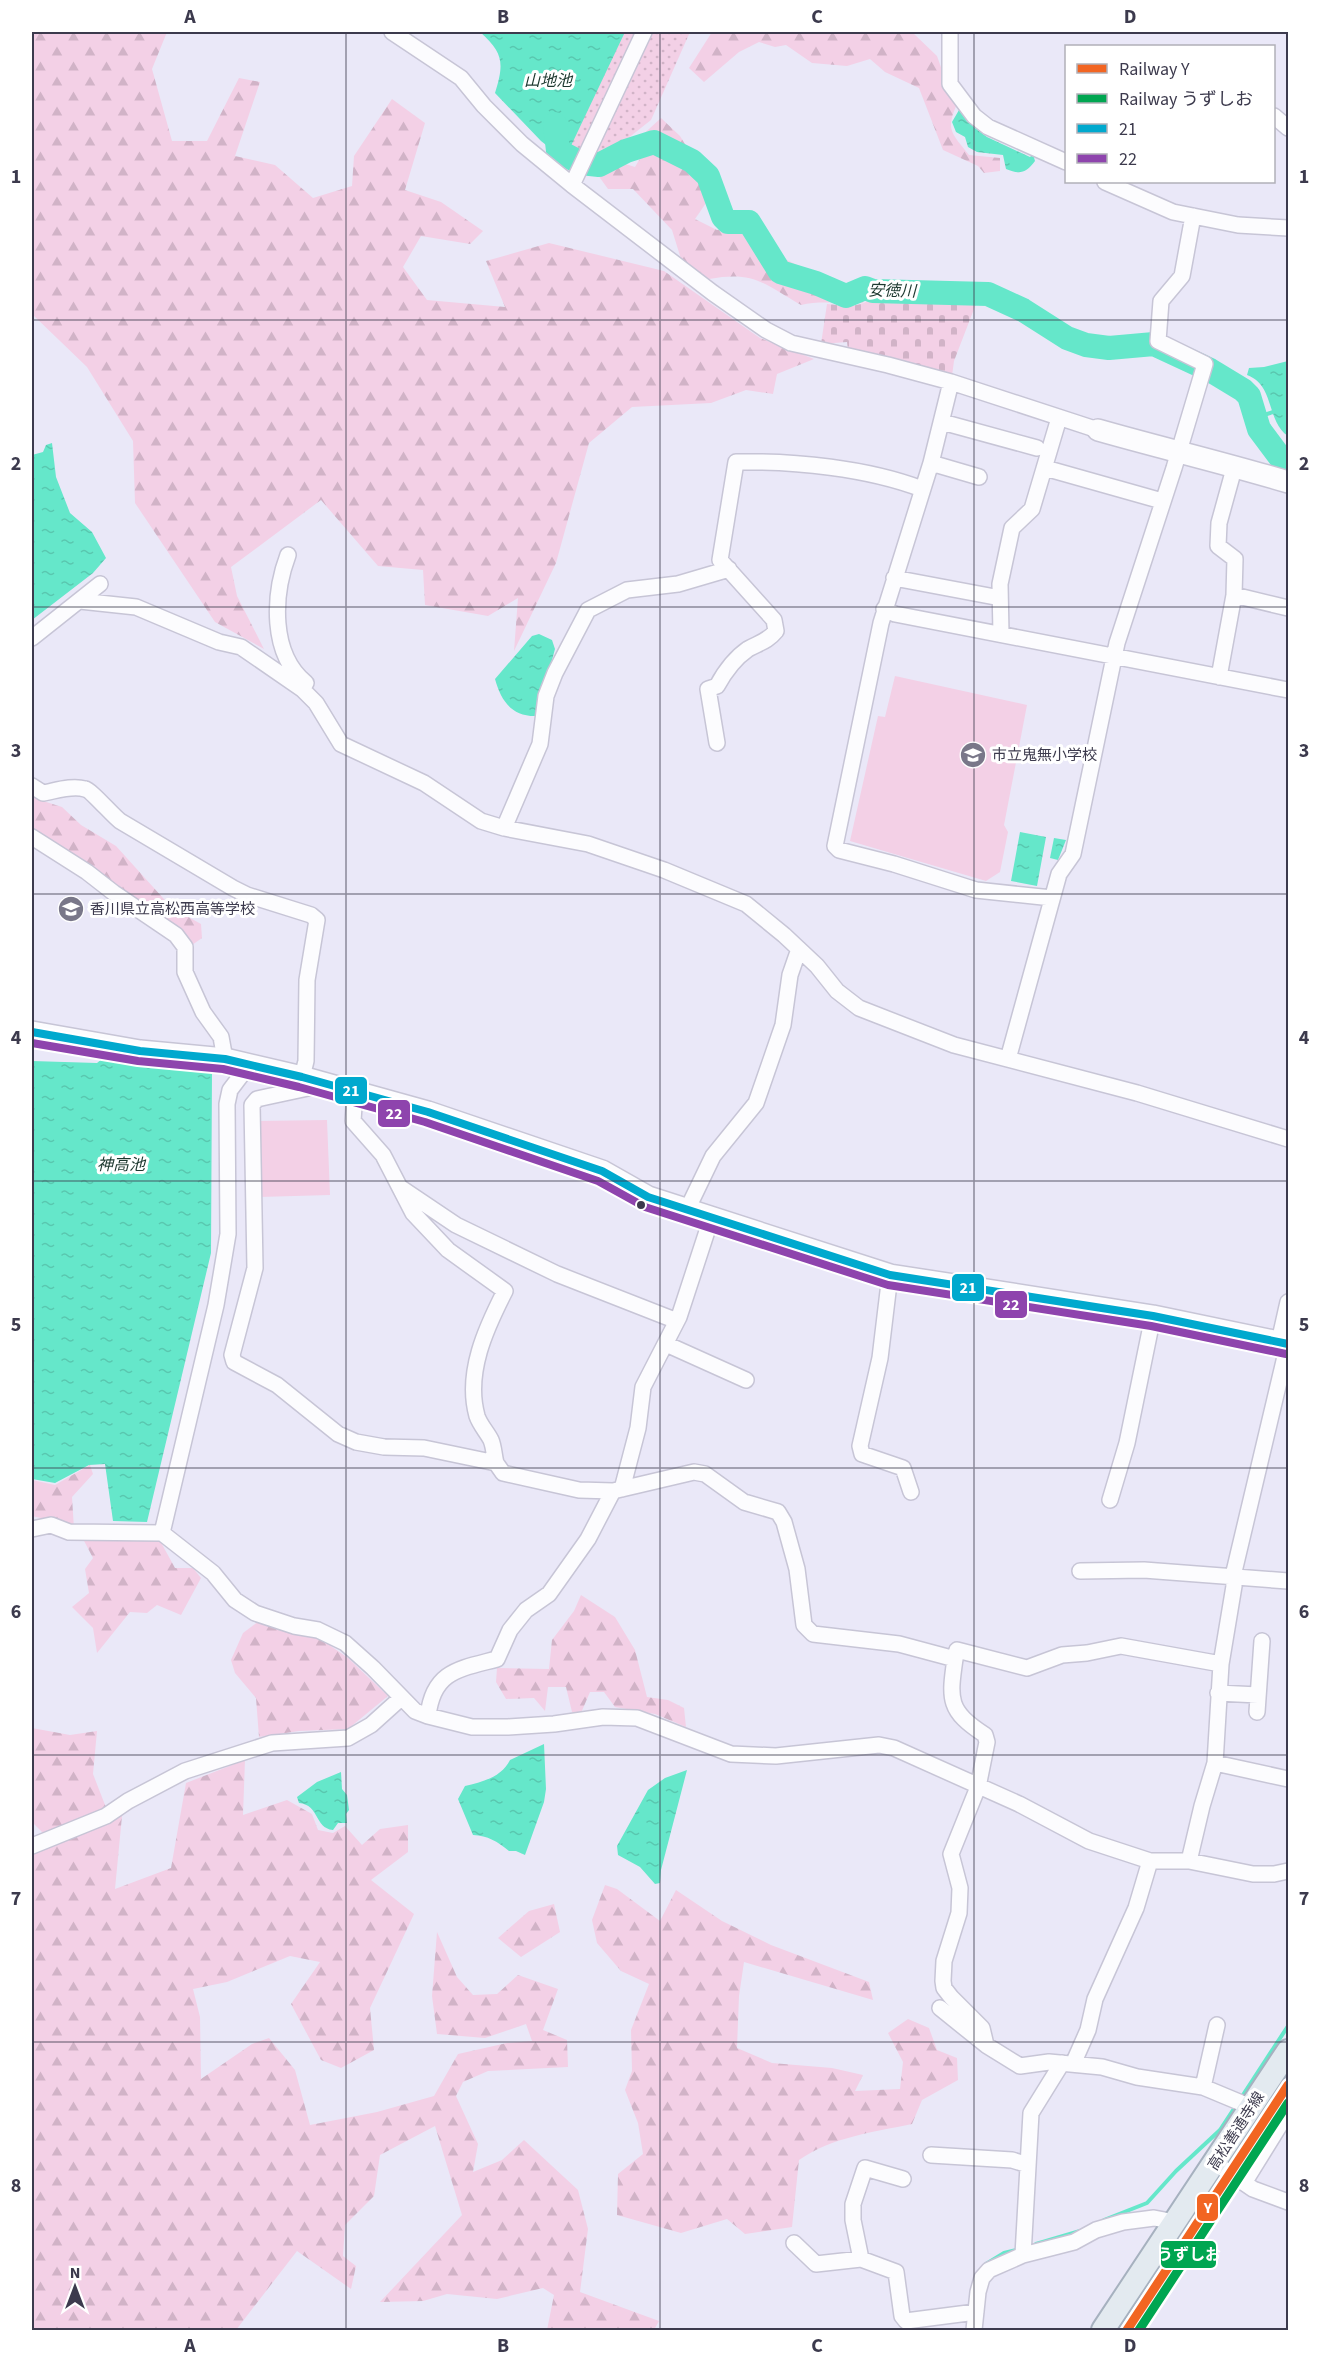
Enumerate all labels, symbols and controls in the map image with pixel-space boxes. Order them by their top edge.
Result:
text: A [183,3,196,31]
text: B [497,3,509,31]
text: C [811,3,823,31]
text: D [1124,3,1136,31]
legend [1065,45,1275,183]
text: Railway Y [1119,57,1190,82]
water label: 山地池 [524,70,574,92]
text: Railway うずしお [1119,87,1253,112]
text: 21 [1119,117,1137,142]
text: 22 [1119,147,1137,172]
text: 1 [11,163,21,191]
text: 1 [1299,163,1309,191]
water label: 安徳川 [868,280,918,302]
text: 2 [11,450,21,478]
text: 2 [1299,450,1309,478]
text: 3 [11,737,21,765]
text: 3 [1299,737,1309,765]
school or university icon: 市立鬼無小学校 [958,740,988,770]
place label: 市立鬼無小学校 [992,745,1097,766]
school or university icon: 香川県立高松西高等学校 [56,894,86,924]
place label: 香川県立高松西高等学校 [90,899,255,920]
text: 4 [11,1024,22,1052]
text: 4 [1299,1024,1310,1052]
line badge: 21 [334,1076,368,1105]
text: 21 [343,1080,359,1102]
line badge: 22 [377,1099,411,1128]
text: 22 [386,1103,402,1125]
water label: 神高池 [97,1154,147,1176]
unlabelled marker [635,1199,647,1211]
line badge: 21 [951,1273,985,1302]
text: 21 [960,1277,976,1299]
line badge: 22 [994,1290,1028,1319]
text: 22 [1003,1294,1019,1316]
text: 5 [11,1311,21,1339]
text: 5 [1299,1311,1309,1339]
text: 6 [11,1598,21,1626]
text: 6 [1299,1598,1309,1626]
text: 7 [11,1885,21,1913]
text: 7 [1299,1885,1309,1913]
street label: 高松善通寺線 [1203,2088,1270,2175]
text: 8 [11,2172,21,2200]
text: 8 [1299,2172,1309,2200]
line badge: Y [1196,2193,1219,2222]
text: Y [1203,2197,1213,2219]
line badge: うずしお [1160,2240,1217,2269]
text: うずしお [1157,2244,1221,2266]
north arrow [45,2257,105,2317]
text: N [70,2262,80,2284]
text: A [183,2332,196,2360]
text: B [497,2332,509,2360]
text: C [811,2332,823,2360]
text: D [1124,2332,1136,2360]

